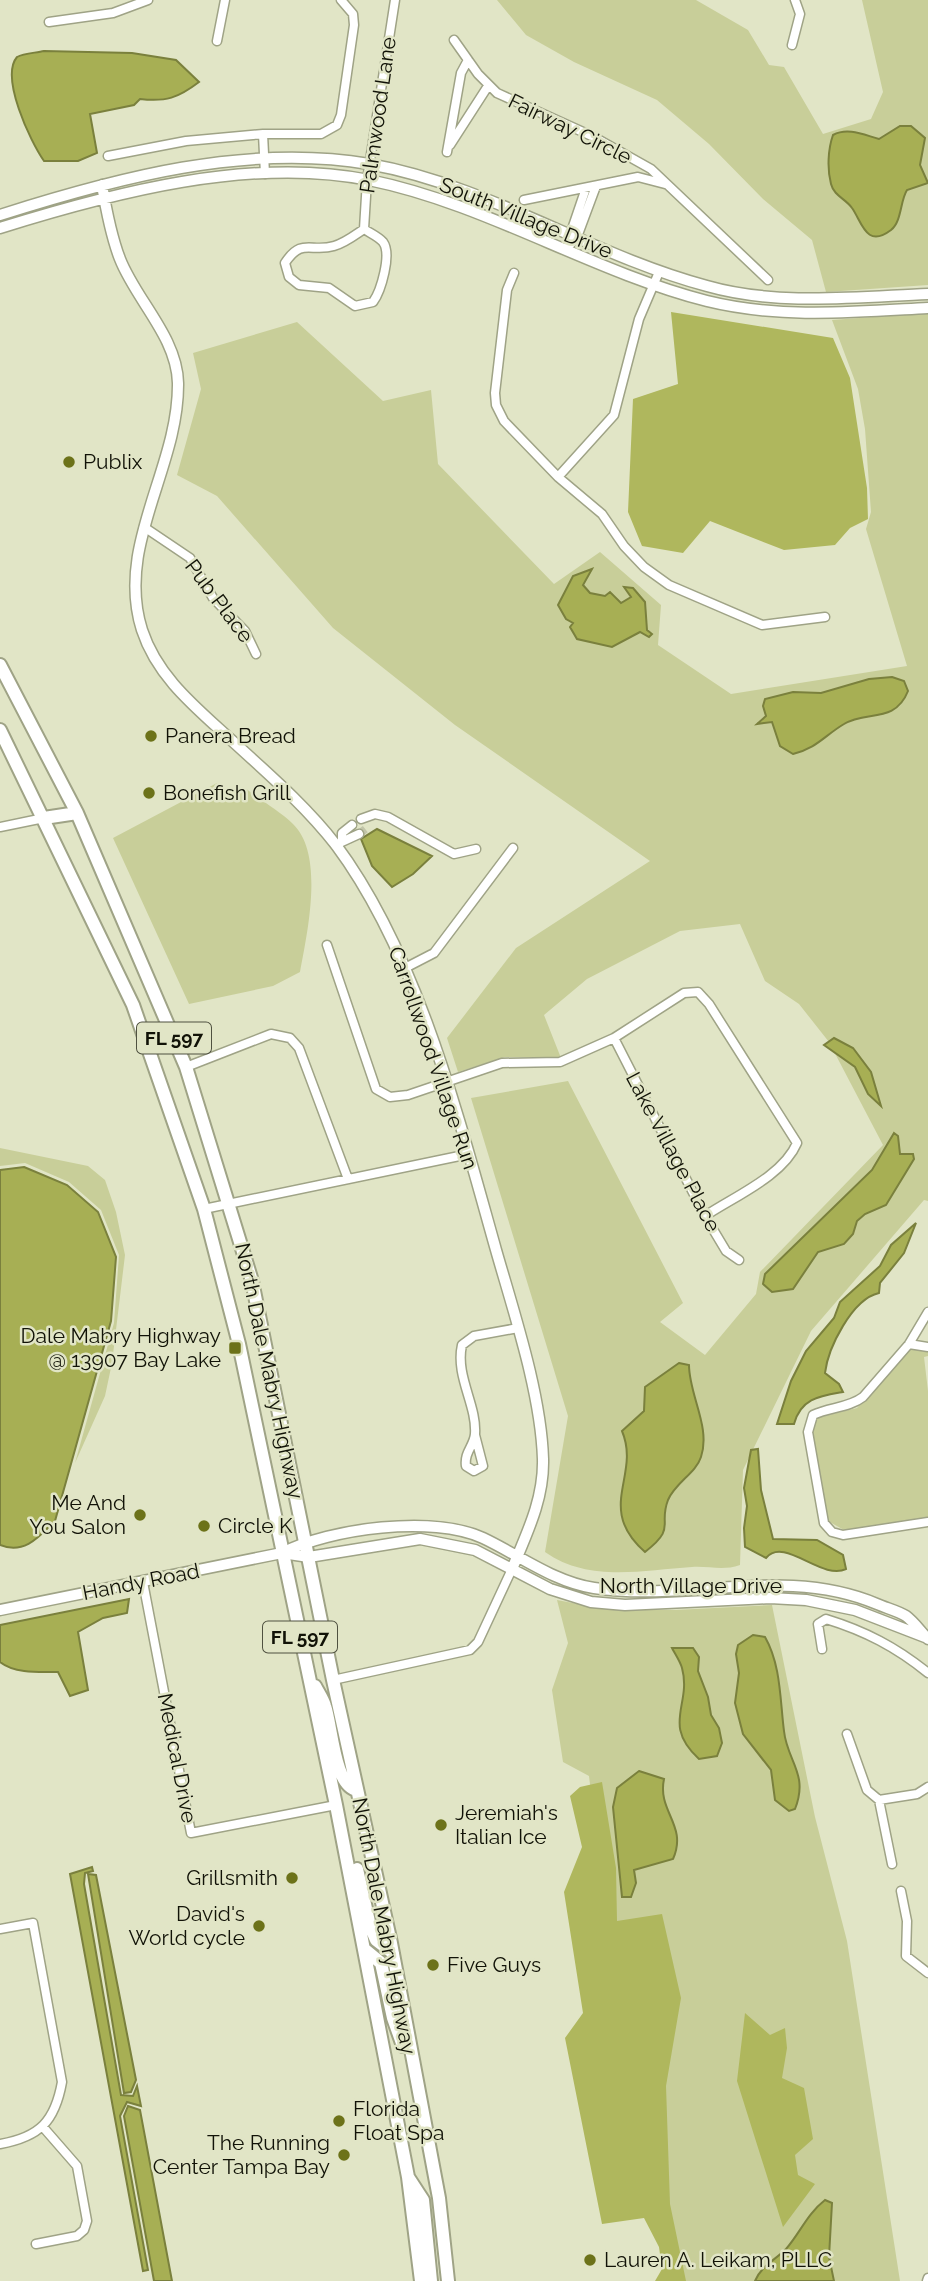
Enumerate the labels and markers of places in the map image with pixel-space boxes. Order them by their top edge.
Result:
place label: Publix [83,449,143,474]
marker: Publix [61,454,77,470]
place label: Panera Bread [165,723,296,748]
marker: Panera Bread [143,728,159,744]
place label: Bonefish Grill [163,780,291,805]
marker: Bonefish Grill [141,785,157,801]
place label: Dale Mabry Highway @ 13907 Bay Lake [21,1323,221,1372]
marker: Dale Mabry Highway @ 13907 Bay Lake [227,1340,243,1356]
place label: Me And You Salon [29,1490,126,1539]
marker: Me And You Salon [132,1507,148,1523]
place label: Circle K [218,1513,293,1538]
marker: Circle K [196,1518,212,1534]
place label: Jeremiah's Italian Ice [455,1800,558,1849]
marker: Jeremiah's Italian Ice [433,1817,449,1833]
place label: Grillsmith [186,1865,278,1890]
marker: Grillsmith [284,1870,300,1886]
place label: David's World cycle [129,1901,245,1950]
marker: David's World cycle [251,1918,267,1934]
place label: Five Guys [447,1952,541,1977]
marker: Five Guys [425,1957,441,1973]
place label: Florida Float Spa [353,2096,444,2145]
marker: Florida Float Spa [331,2113,347,2129]
place label: The Running Center Tampa Bay [153,2130,330,2179]
marker: The Running Center Tampa Bay [336,2147,352,2163]
place label: Lauren A. Leikam, PLLC [604,2247,832,2272]
marker: Lauren A. Leikam, PLLC [582,2252,598,2268]

